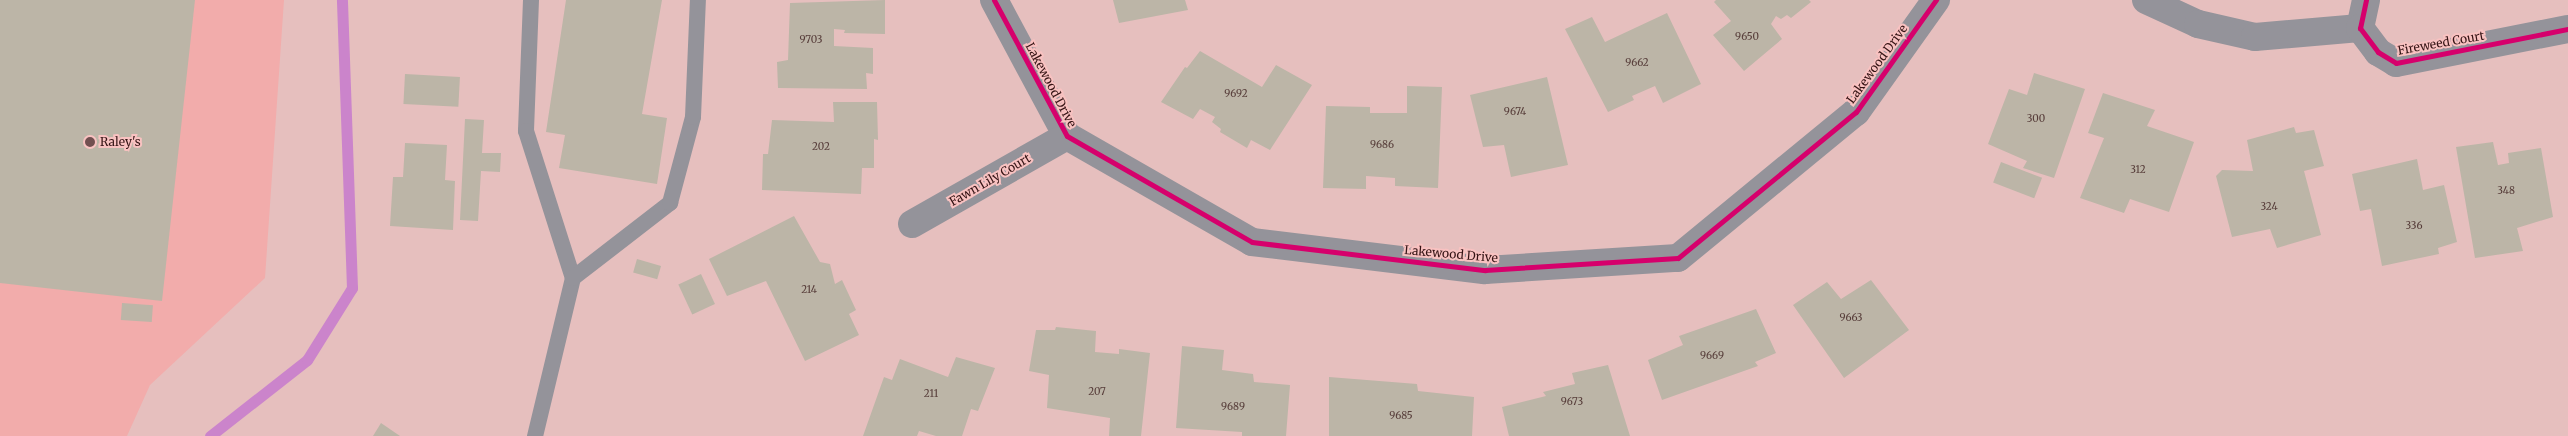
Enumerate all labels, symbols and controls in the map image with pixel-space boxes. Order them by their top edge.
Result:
street label: Lakewood Drive [1844,22,1910,106]
street label: Fireweed Court [2396,28,2486,58]
house number: 9650 [1735,31,1759,43]
house number: 9703 [799,34,823,46]
street label: Lakewood Drive [1023,40,1079,130]
house number: 9662 [1625,57,1649,69]
house number: 9692 [1224,88,1248,100]
house number: 9674 [1504,106,1526,118]
house number: 300 [2027,113,2045,125]
place label: Raley's [100,135,141,149]
marker: Raley's [84,136,96,148]
house number: 9686 [1370,139,1394,151]
house number: 202 [812,141,830,153]
street label: Fawn Lily Court [947,151,1033,209]
house number: 312 [2130,164,2146,176]
house number: 348 [2497,185,2515,197]
house number: 324 [2260,201,2278,213]
house number: 336 [2406,220,2422,232]
street label: Lakewood Drive [1404,243,1498,265]
house number: 214 [801,284,817,296]
house number: 9663 [1839,312,1863,324]
house number: 9669 [1700,350,1724,362]
house number: 207 [1088,386,1106,398]
house number: 211 [924,388,938,400]
house number: 9673 [1561,396,1583,408]
house number: 9689 [1221,401,1245,413]
house number: 9685 [1389,410,1413,422]

